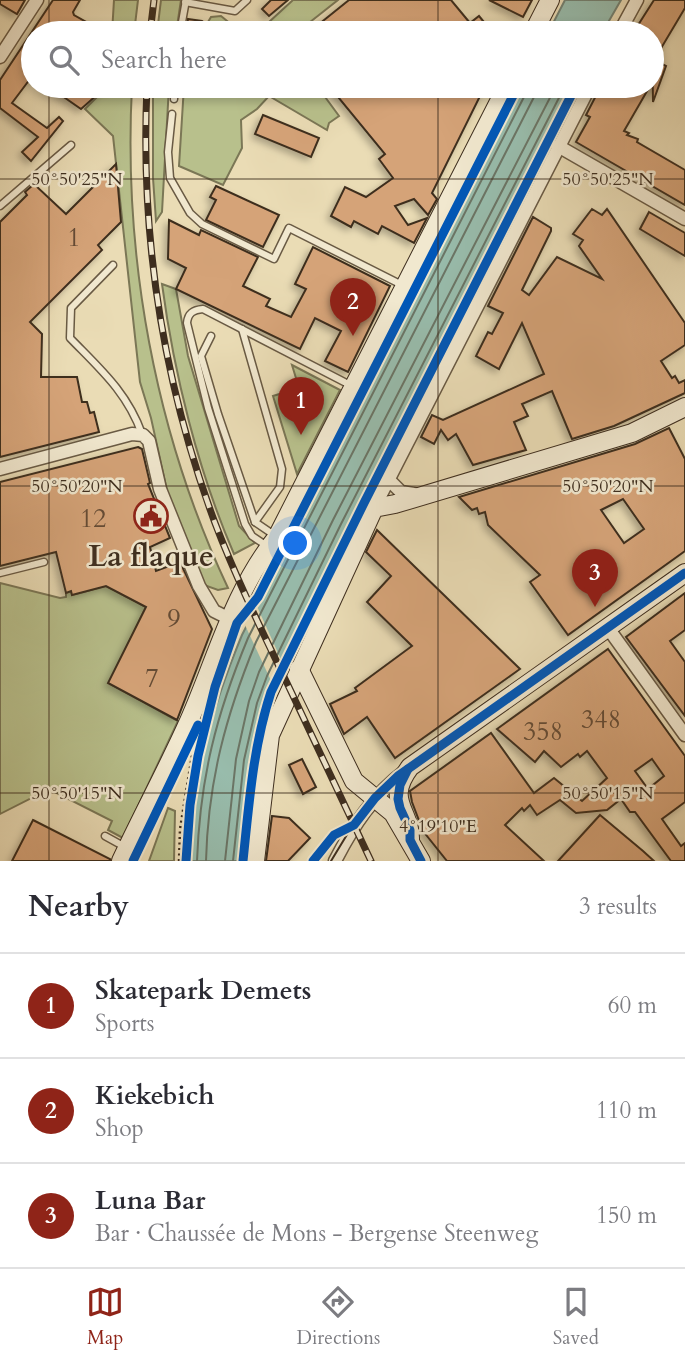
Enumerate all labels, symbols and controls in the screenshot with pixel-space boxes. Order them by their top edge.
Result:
search box [21,21,664,98]
icon: search [45,41,83,79]
text: Search here [101,42,227,77]
text: 50°50'25"N [31,167,123,192]
text: 50°50'25"N [562,167,654,192]
house number: 1 [67,220,81,255]
pin: 2 [330,278,376,336]
pin: 1 [278,377,324,435]
text: 50°50'20"N [31,474,123,499]
text: 50°50'20"N [562,474,654,499]
public building icon: La flaque [132,497,170,535]
house number: 12 [80,501,106,536]
your location [278,526,312,560]
place label: La flaque [88,536,214,577]
pin: 3 [572,549,618,607]
house number: 9 [167,601,181,636]
house number: 7 [145,661,159,696]
house number: 348 [581,702,621,737]
house number: 358 [523,714,563,749]
text: 50°50'15"N [31,781,123,806]
text: 50°50'15"N [562,781,654,806]
text: 4°19'10"E [399,814,477,839]
text: Nearby [28,886,129,927]
text: 3 results [579,891,657,922]
text: Skatepark Demets [95,973,311,1008]
text: 1 [45,990,57,1021]
text: 60 m [608,990,657,1021]
text: Sports [95,1008,155,1039]
text: Kiekebich [95,1078,214,1113]
text: 2 [45,1095,57,1126]
text: 110 m [596,1095,657,1126]
text: Shop [95,1113,144,1144]
text: Luna Bar [95,1183,206,1218]
text: 3 [45,1200,57,1231]
text: 150 m [596,1200,657,1231]
text: Bar · Chaussée de Mons - Bergense Steenweg [95,1218,538,1249]
tab: Map [86,1283,124,1351]
tab: Directions [297,1283,380,1351]
tab: Saved [553,1283,599,1351]

